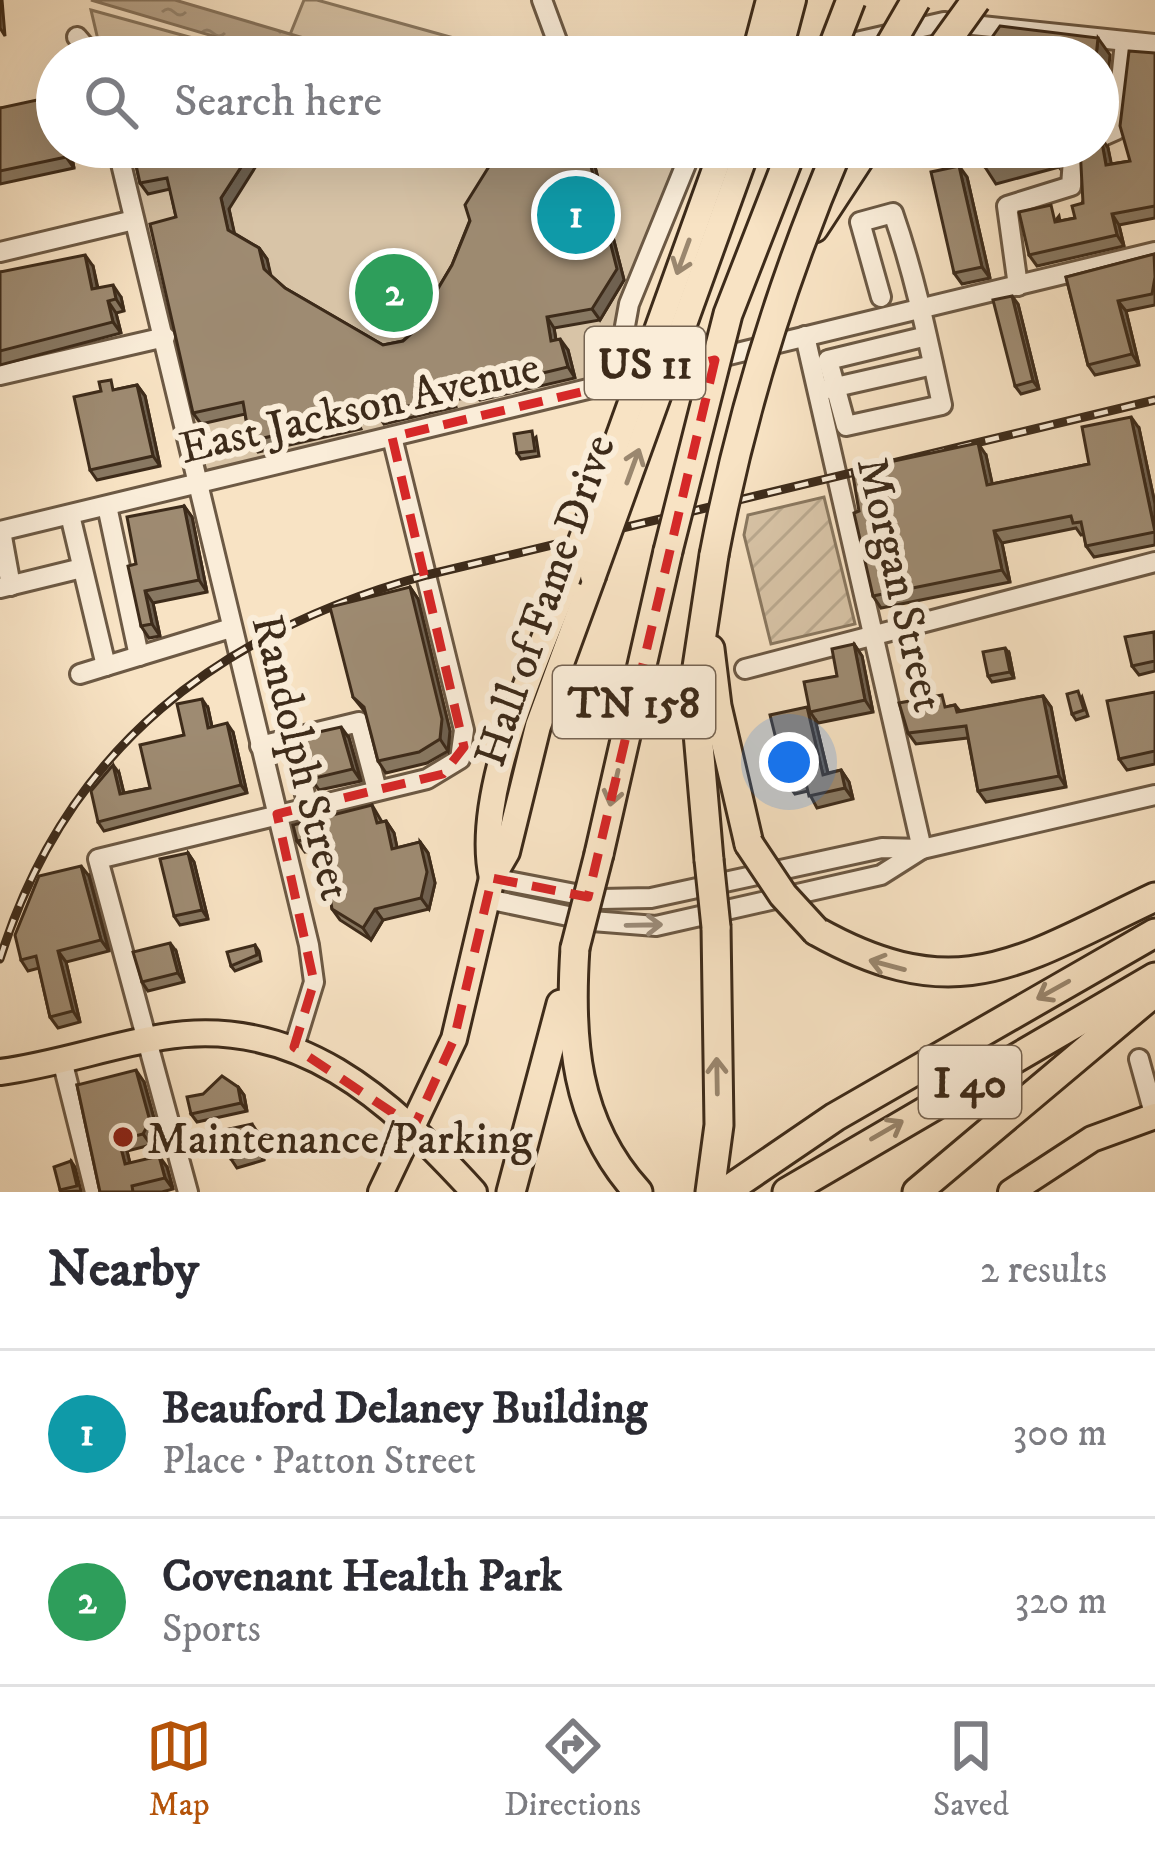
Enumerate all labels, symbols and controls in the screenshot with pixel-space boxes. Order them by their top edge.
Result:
search box [36,36,1119,168]
icon: search [78,69,144,135]
text: Search here [174,74,382,130]
pin: 1 [537,170,615,260]
one-way arrow [671,238,693,275]
pin: 2 [355,248,433,338]
road number: US 11 [585,327,705,399]
street label: East Jackson Avenue [174,340,545,478]
street label: Hall of Fame Drive [463,428,629,774]
one-way arrow [624,448,645,485]
street label: Morgan Street [843,452,956,717]
street label: Randolph Street [238,609,363,906]
road number: TN 158 [553,666,715,738]
your location [759,732,819,792]
one-way arrow [602,768,625,806]
one-way arrow [624,913,663,936]
one-way arrow [869,952,907,974]
one-way arrow [1036,979,1071,1002]
road number: I 40 [919,1046,1021,1118]
one-way arrow [706,1057,729,1096]
place label: Maintenance/Parking [147,1112,533,1168]
one-way arrow [869,1117,904,1141]
marker: Maintenance/Parking [110,1124,136,1150]
text: Nearby [48,1238,199,1302]
text: 2 results [980,1246,1107,1295]
text: Beauford Delaney Building [162,1381,647,1437]
text: 1 [80,1409,94,1458]
text: 300 m [1013,1409,1107,1458]
text: Place · Patton Street [162,1437,476,1486]
text: Covenant Health Park [162,1549,562,1605]
text: 2 [77,1577,97,1626]
text: 320 m [1015,1577,1107,1626]
text: Sports [162,1605,261,1654]
tab: Map [146,1713,212,1826]
tab: Directions [504,1713,641,1826]
tab: Saved [933,1713,1009,1826]

